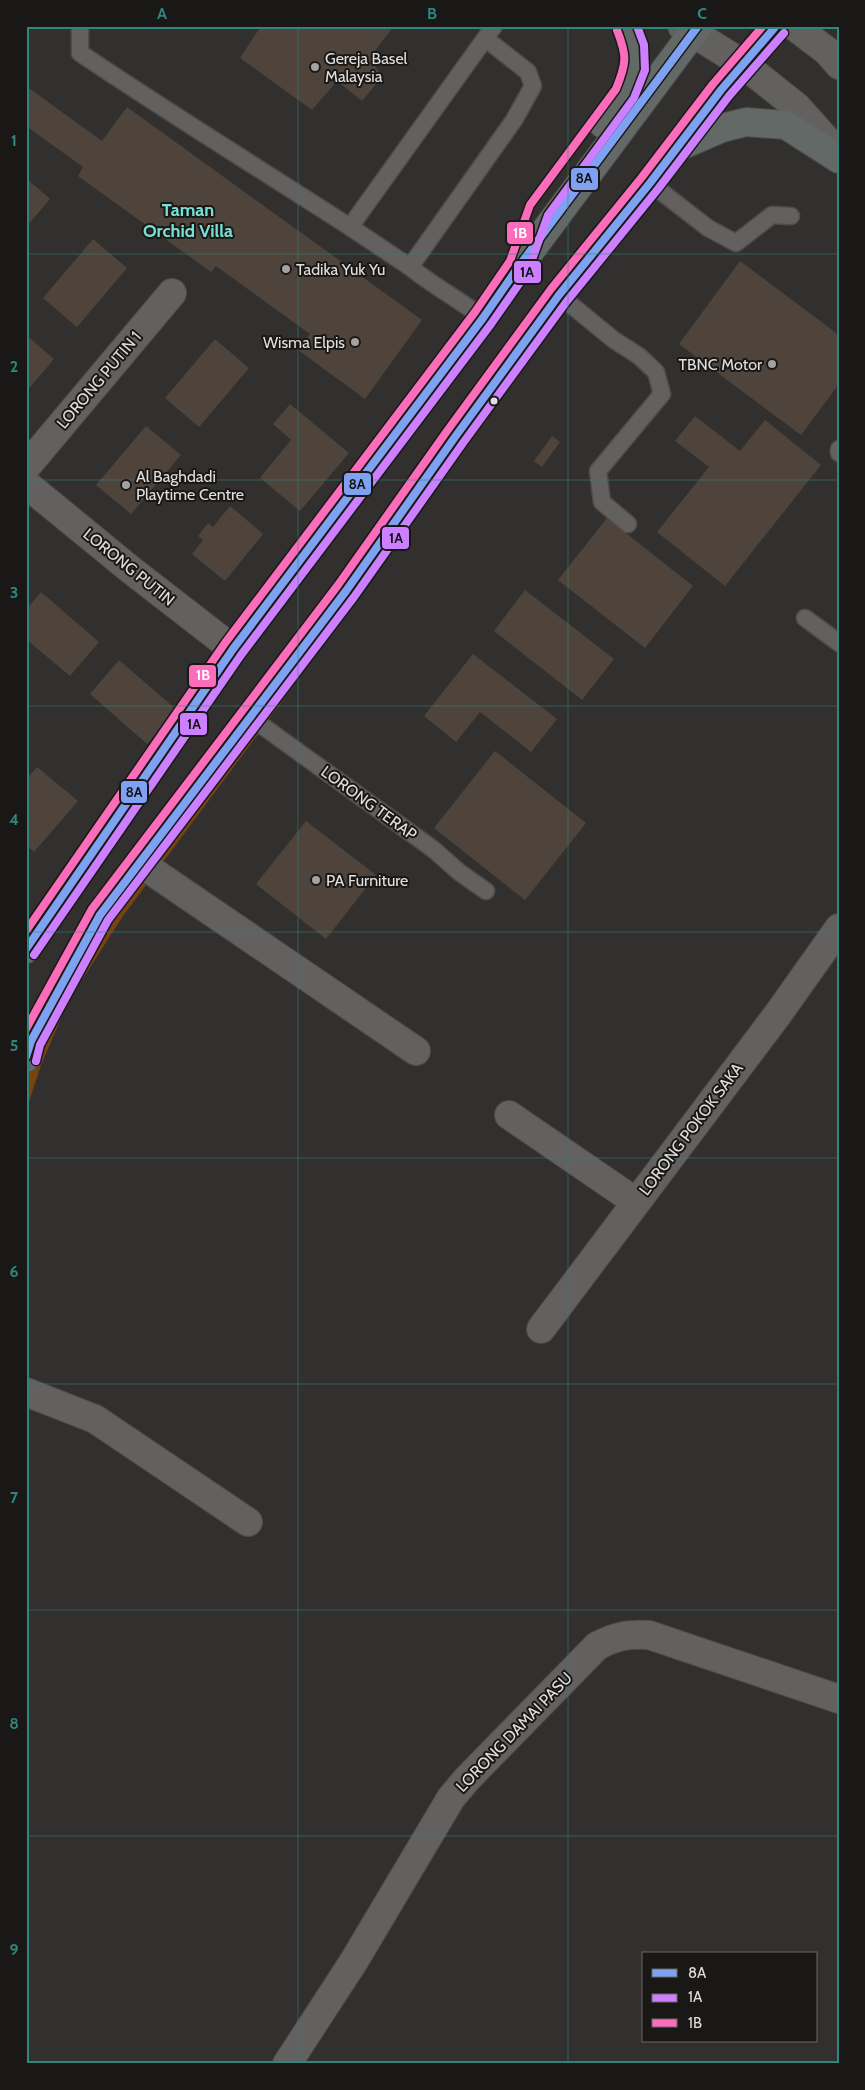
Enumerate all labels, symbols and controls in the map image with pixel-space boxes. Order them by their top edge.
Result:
text: A [157,4,167,23]
text: B [427,4,437,23]
text: C [697,4,707,23]
place label: Gereja Basel Malaysia [325,49,408,86]
marker: Gereja Basel Malaysia [309,61,321,73]
text: 1 [11,131,17,150]
line badge: 8A [570,167,599,191]
text: 8A [575,169,593,187]
district label: Taman Orchid Villa [143,199,233,242]
line badge: 1B [506,221,534,245]
text: 1B [513,224,527,242]
place label: Tadika Yuk Yu [296,260,385,279]
line badge: 1A [513,260,542,284]
marker: Tadika Yuk Yu [280,263,292,275]
text: 1A [520,263,534,281]
street label: LORONG PUTIN 1 [53,328,145,432]
place label: Wisma Elpis [263,333,345,352]
marker: Wisma Elpis [349,336,361,348]
place label: TBNC Motor [679,355,763,374]
text: 2 [10,357,18,376]
marker: TBNC Motor [766,358,778,370]
unlabelled marker [489,396,499,406]
place label: Al Baghdadi Playtime Centre [136,467,244,504]
line badge: 8A [343,472,372,496]
text: 8A [348,475,366,493]
marker: Al Baghdadi Playtime Centre [120,479,132,491]
street label: LORONG PUTIN [79,524,179,610]
line badge: 1A [381,526,410,550]
text: 1A [389,529,403,547]
text: 3 [10,583,18,602]
line badge: 1B [188,664,217,688]
text: 1B [196,666,210,684]
line badge: 1A [179,712,208,736]
text: 1A [187,715,201,733]
street label: LORONG TERAP [317,762,421,844]
line badge: 8A [120,780,148,804]
text: 8A [125,783,143,801]
text: 4 [9,810,19,829]
place label: PA Furniture [326,871,408,890]
marker: PA Furniture [310,874,322,886]
text: 5 [10,1036,18,1055]
street label: LORONG POKOK SAKA [635,1059,747,1199]
text: 6 [10,1262,19,1281]
text: 7 [10,1488,19,1507]
street label: LORONG DAMAI PASU [452,1668,576,1796]
text: 8 [9,1714,19,1733]
text: 9 [10,1940,19,1959]
legend [642,1952,818,2042]
text: 8A [688,1964,707,1982]
text: 1A [688,1988,703,2006]
text: 1B [688,2014,702,2032]

